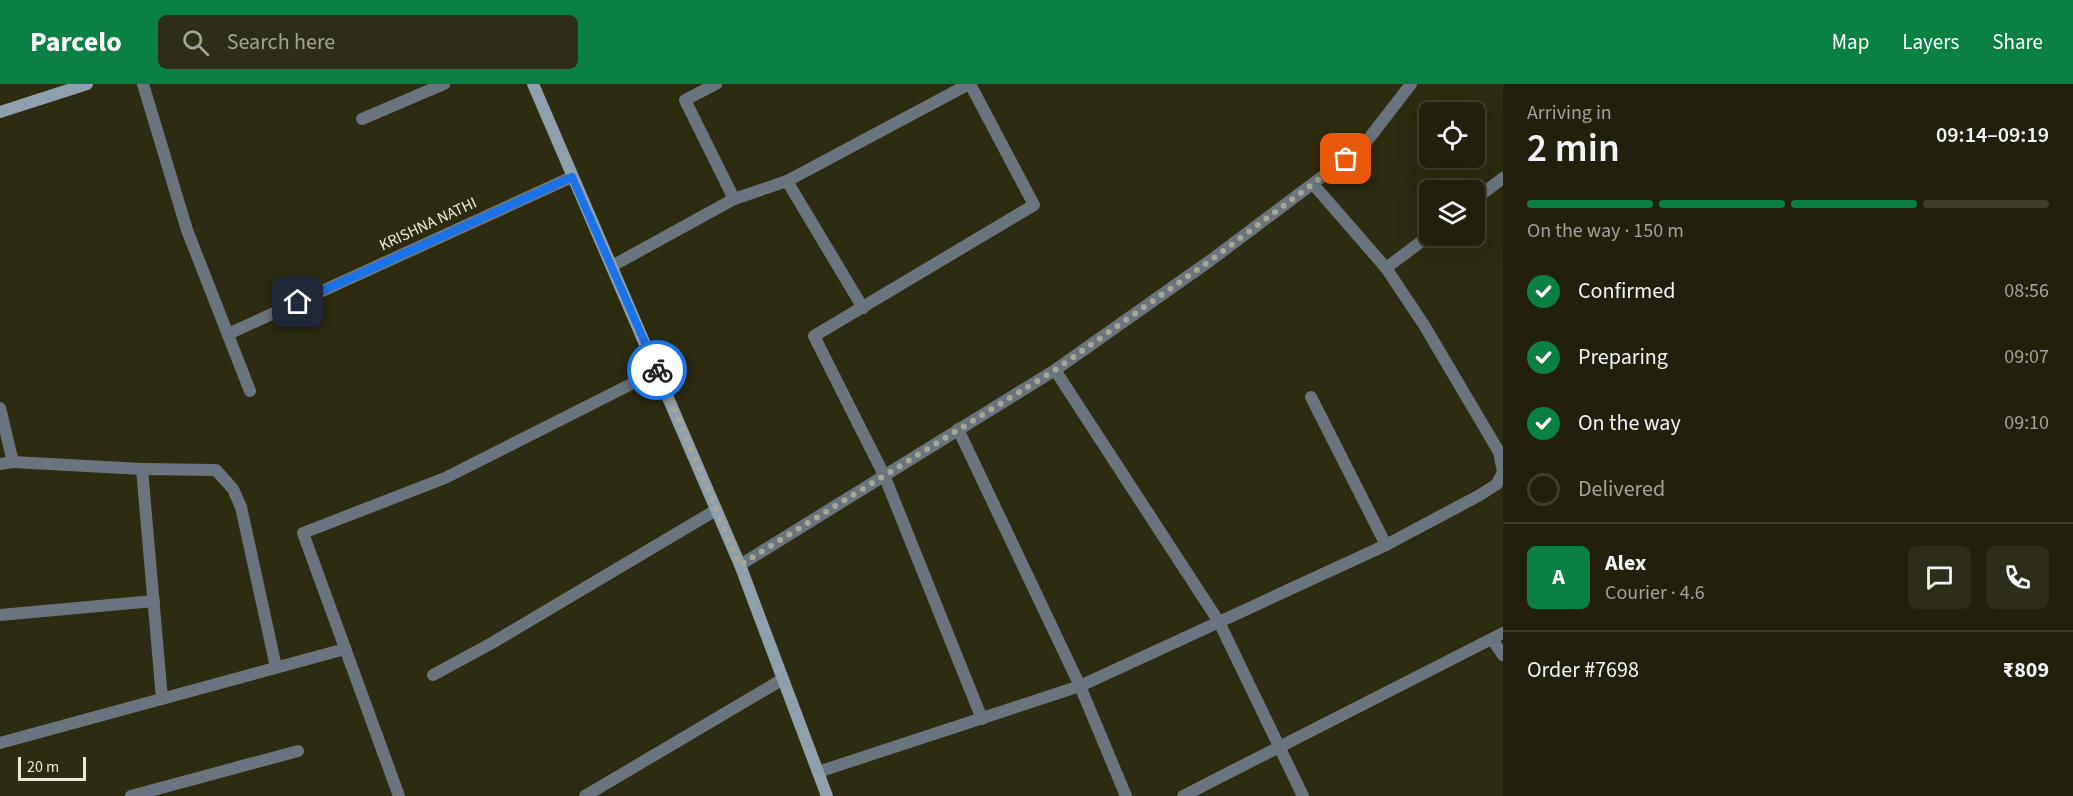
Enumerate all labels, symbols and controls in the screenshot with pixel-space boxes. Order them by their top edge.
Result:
search box [158,15,578,69]
text: Parcelo [30,22,122,62]
icon: search [179,26,212,59]
text: Search here [227,26,335,58]
text: Map [1832,27,1869,57]
text: Layers [1902,27,1959,57]
text: Share [1992,27,2043,57]
text: Arriving in [1527,99,1612,127]
map controls [1419,102,1485,246]
button: locate [1419,102,1485,168]
text: 09:14–09:19 [1936,119,2049,151]
text: 2 min [1527,121,1620,177]
pin [1320,133,1371,184]
icon: bag [1329,142,1362,175]
button: layers [1419,180,1485,246]
street label: KRISHNA NATHI [376,192,480,256]
text: On the way · 150 m [1527,217,1684,245]
icon: check [1527,275,1560,308]
text: Confirmed [1578,275,1675,307]
pin [272,276,323,327]
text: 08:56 [2004,277,2049,305]
icon: home [281,285,314,318]
courier [627,340,687,400]
icon: check [1527,341,1560,374]
text: Preparing [1578,341,1668,373]
text: 09:07 [2004,343,2049,371]
icon: bike [641,354,674,387]
icon: check [1527,407,1560,440]
text: On the way [1578,407,1681,439]
text: 09:10 [2004,409,2049,437]
text: Delivered [1578,473,1665,505]
button: chat [1908,546,1971,609]
button: phone [1986,546,2049,609]
text: Alex [1605,547,1646,579]
text: A [1552,561,1565,593]
text: Courier · 4.6 [1605,579,1705,607]
text: Order #7698 [1527,654,1639,686]
text: ₹809 [2003,654,2049,686]
scale bar [18,754,86,782]
text: 20 m [27,756,59,778]

